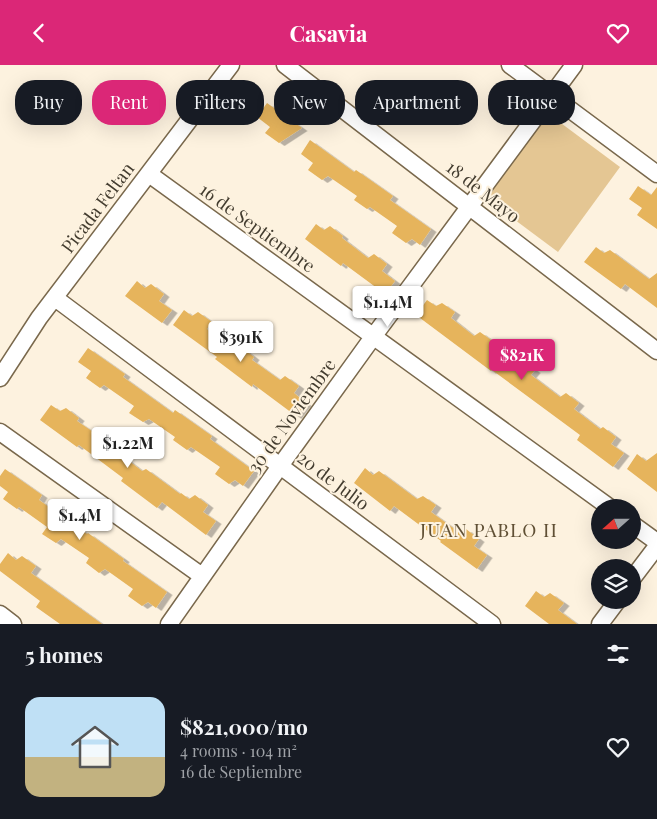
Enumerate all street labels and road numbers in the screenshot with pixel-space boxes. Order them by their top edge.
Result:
street label: 18 de Mayo [442,155,526,228]
street label: Picada Feltan [55,157,139,257]
street label: 16 de Septiembre [195,177,320,277]
street label: 30 de Noviembre [242,353,341,477]
street label: 20 de Julio [293,445,375,515]

